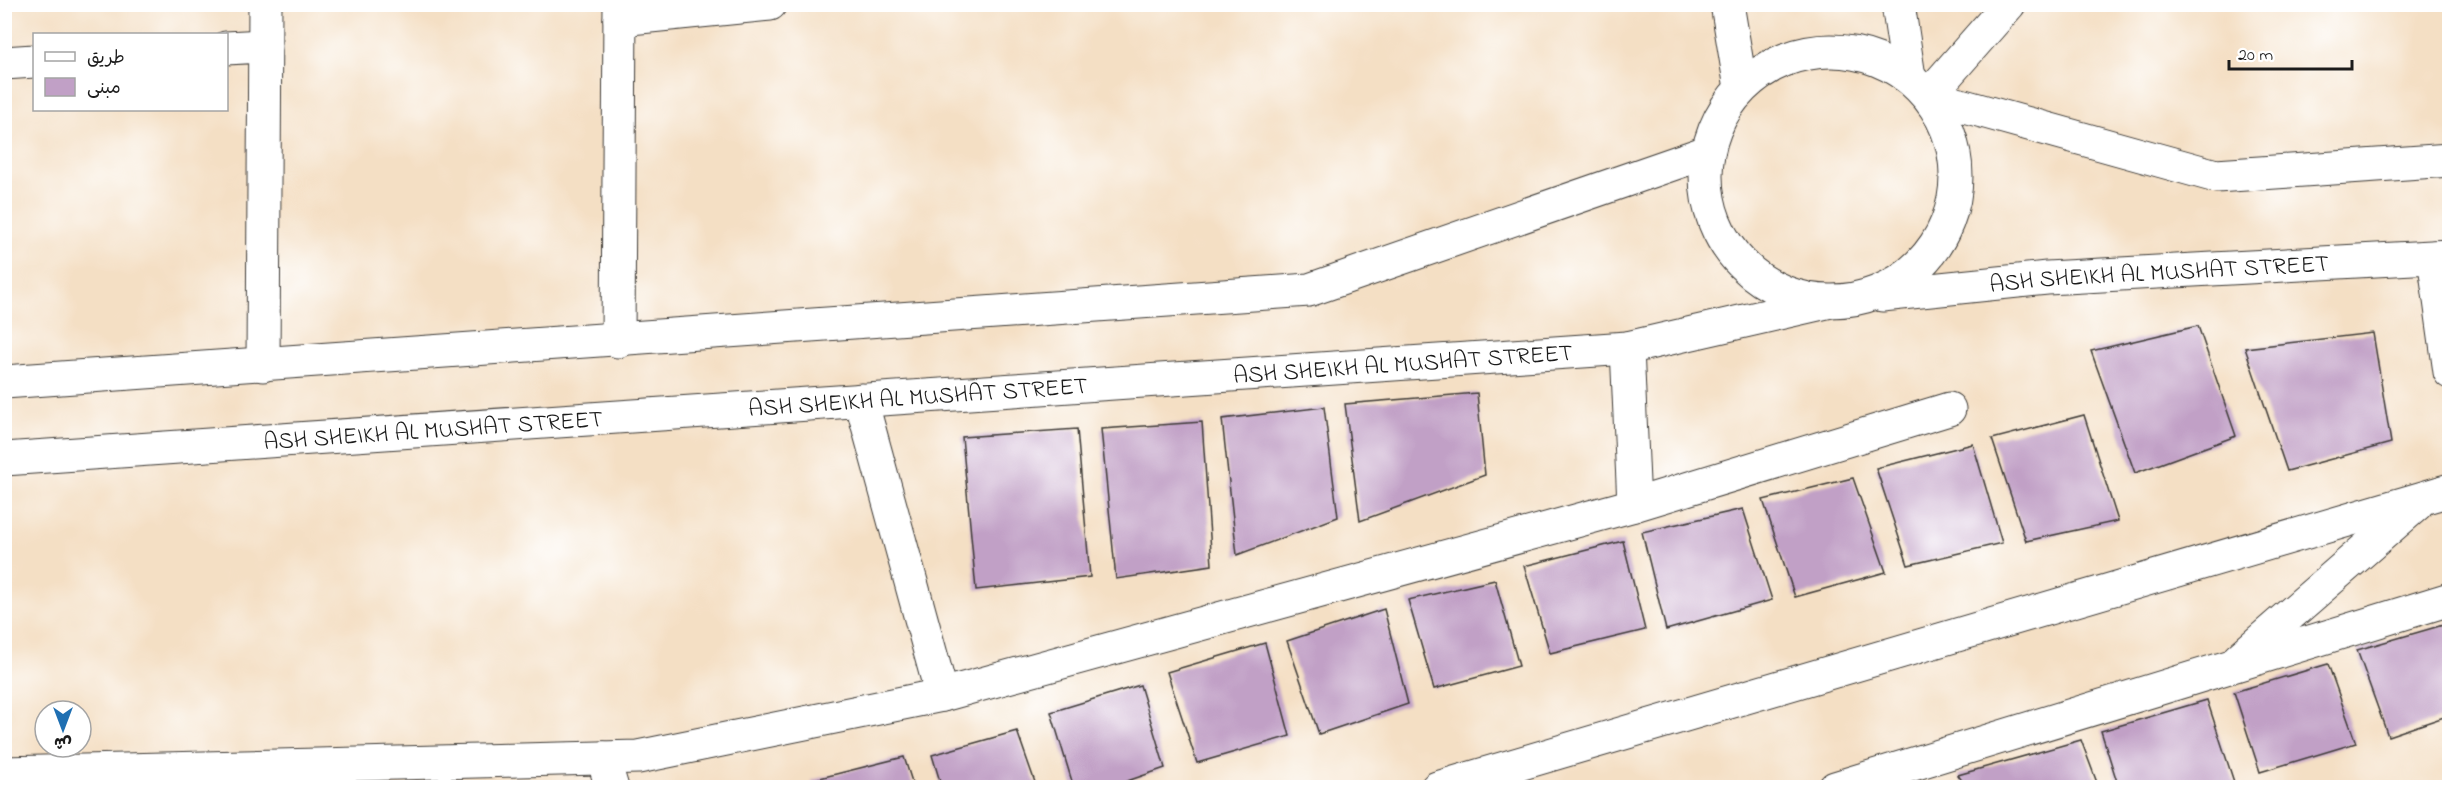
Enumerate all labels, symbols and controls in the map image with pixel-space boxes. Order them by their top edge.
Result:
legend [33,33,228,111]
scale bar [2229,33,2352,71]
text: 20 m [2238,43,2273,69]
text: طريق [87,46,125,72]
text: مبنى [87,76,121,102]
street label: ASH SHEIKH AL MUSHAT STREET [1988,248,2330,304]
street label: ASH SHEIKH AL MUSHAT STREET [1232,337,1574,395]
street label: ASH SHEIKH AL MUSHAT STREET [747,370,1089,428]
street label: ASH SHEIKH AL MUSHAT STREET [262,403,604,461]
north arrow [33,699,93,759]
text: ش [54,730,72,754]

